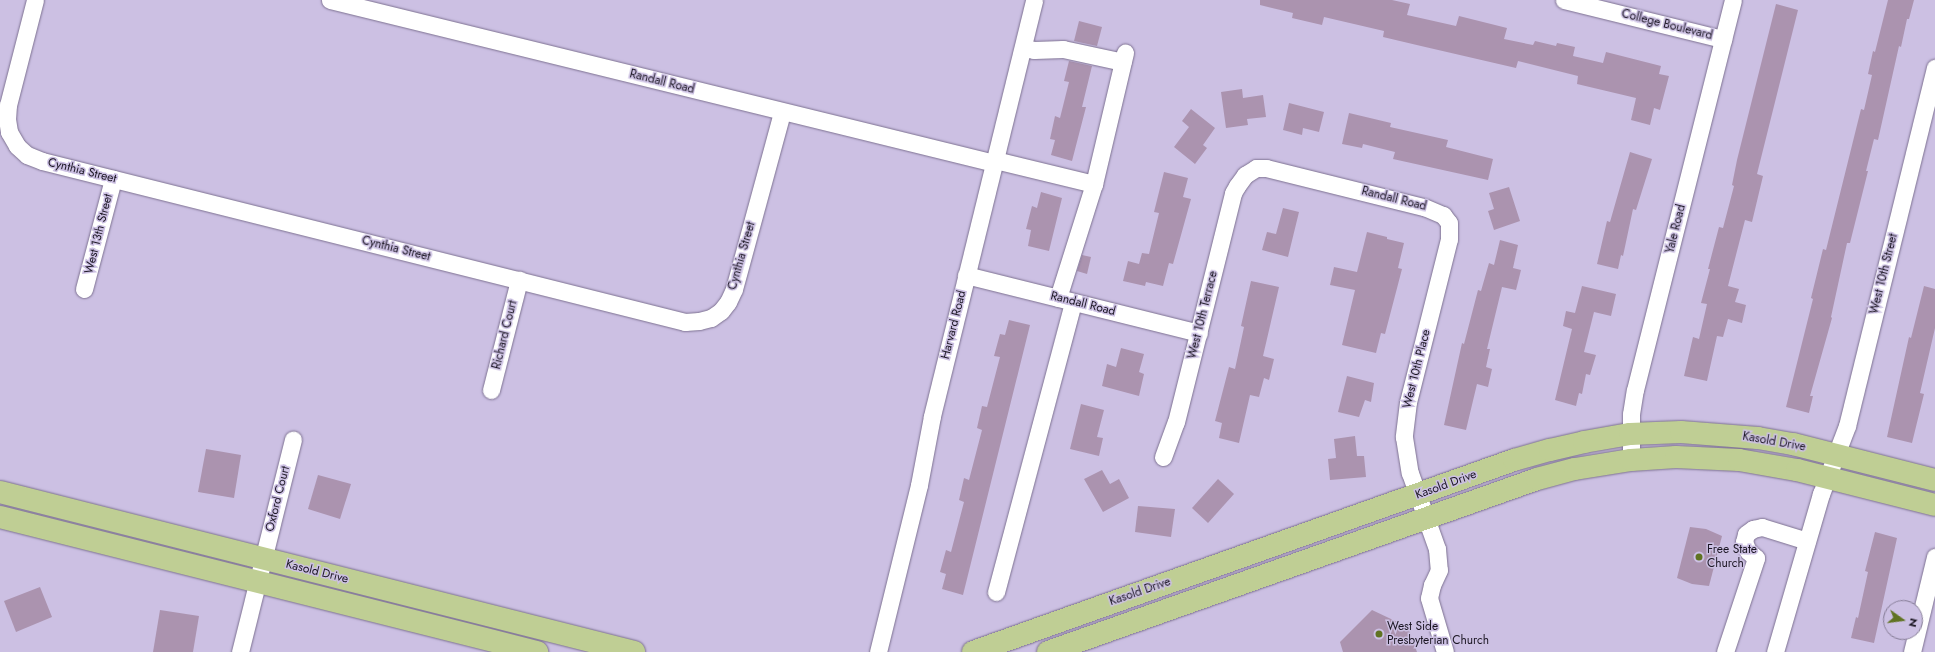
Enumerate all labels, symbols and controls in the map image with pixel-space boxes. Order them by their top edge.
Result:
street label: College Boulevard [1620,7,1714,43]
street label: Randall Road [628,67,696,97]
street label: Cynthia Street [46,156,118,186]
street label: Randall Road [1360,184,1428,214]
street label: West 13th Street [82,193,116,275]
street label: Yale Road [1663,203,1689,255]
street label: Cynthia Street [725,220,759,292]
street label: West 10th Street [1867,232,1901,316]
street label: Cynthia Street [360,234,432,264]
street label: West 10th Terrace [1185,269,1221,361]
street label: Harvard Road [939,289,969,361]
street label: Randall Road [1049,289,1117,319]
street label: Richard Court [490,299,520,371]
street label: West 10th Place [1400,328,1434,410]
street label: Kasold Drive [1741,429,1807,455]
street label: Oxford Court [263,465,293,533]
street label: Kasold Drive [1414,467,1478,503]
place label: Free State Church [1707,543,1757,571]
marker: Free State Church [1694,552,1704,562]
street label: Kasold Drive [284,557,350,587]
street label: Kasold Drive [1107,575,1173,609]
north arrow [1883,600,1923,640]
text: N [1905,616,1922,629]
place label: West Side Presbyterian Church [1387,620,1489,648]
marker: West Side Presbyterian Church [1374,629,1384,639]

